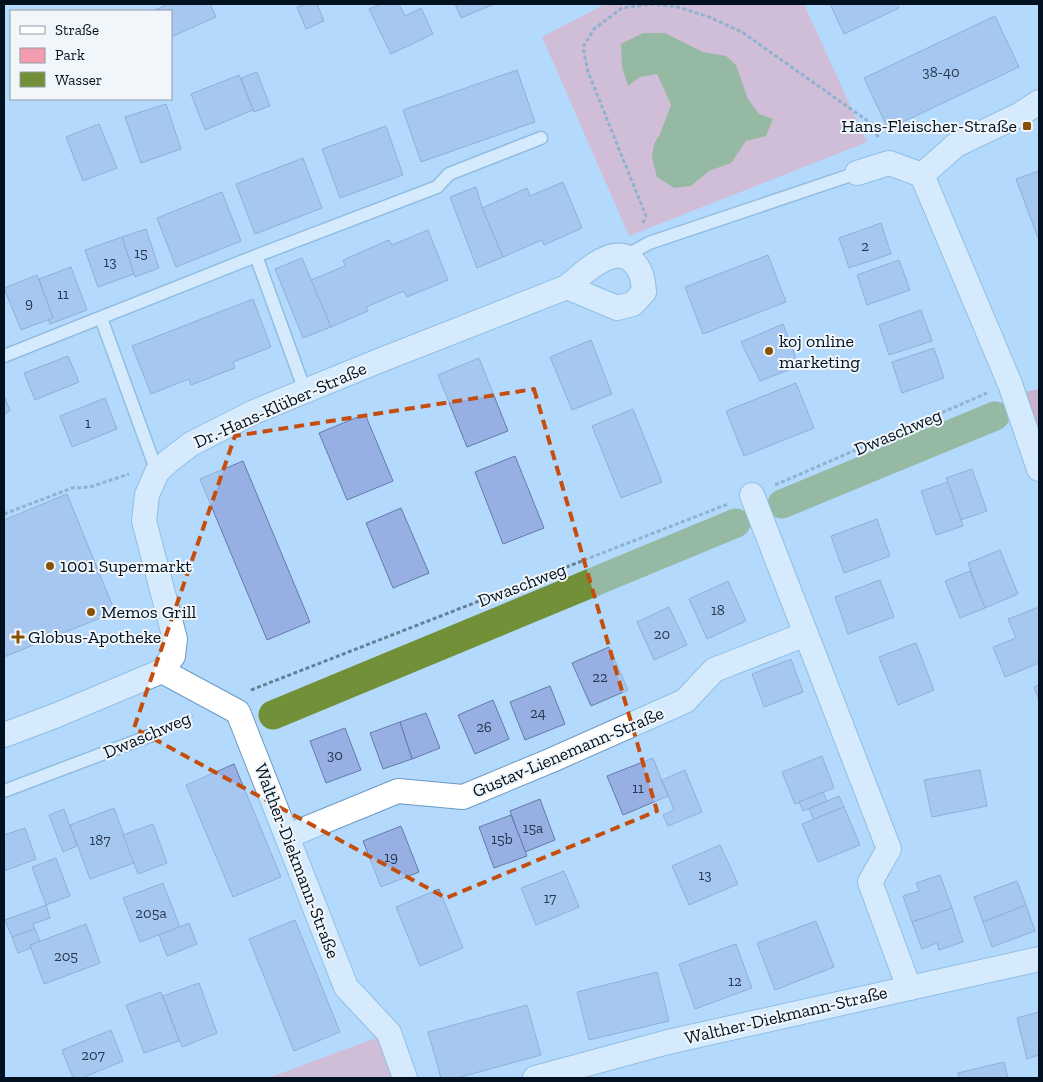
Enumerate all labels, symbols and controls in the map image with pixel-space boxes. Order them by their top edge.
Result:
legend [10,10,172,100]
text: Straße [55,21,99,39]
text: Park [55,46,85,64]
house number: 38-40 [922,63,960,81]
text: Wasser [55,71,102,89]
place label: Hans-Fleischer-Straße [841,115,1017,137]
marker: Hans-Fleischer-Straße [1021,120,1033,132]
house number: 2 [861,237,869,255]
house number: 15 [134,244,148,262]
house number: 13 [103,253,117,271]
house number: 11 [57,285,69,303]
house number: 9 [25,294,33,312]
place label: koj online marketing [779,330,860,373]
marker: koj online marketing [763,345,775,357]
street label: Dr.-Hans-Klüber-Straße [190,357,370,453]
street label: Dwaschweg [851,404,945,460]
house number: 1 [85,414,91,432]
place label: 1001 Supermarkt [60,555,192,577]
street label: Dwaschweg [475,558,569,612]
marker: 1001 Supermarkt [44,560,56,572]
place label: Memos Grill [101,601,196,623]
house number: 18 [711,601,725,619]
marker: Memos Grill [85,606,97,618]
house number: 20 [654,625,670,643]
place label: Globus-Apotheke [28,626,161,648]
marker: Globus-Apotheke [12,631,24,643]
house number: 22 [592,668,608,686]
street label: Gustav-Lienemann-Straße [469,702,667,802]
house number: 24 [530,704,546,722]
street label: Dwaschweg [100,707,194,763]
house number: 26 [476,718,492,736]
house number: 30 [327,746,343,764]
street label: Walther-Diekmann-Straße [250,760,344,962]
house number: 11 [632,779,644,797]
house number: 15a [523,819,543,837]
house number: 15b [491,830,513,848]
house number: 187 [90,831,110,849]
house number: 19 [384,848,398,866]
house number: 13 [698,866,712,884]
house number: 17 [544,889,556,907]
house number: 205a [135,904,167,922]
house number: 205 [54,947,78,965]
house number: 12 [728,972,742,990]
street label: Walther-Diekmann-Straße [683,981,889,1049]
house number: 207 [81,1046,105,1064]

